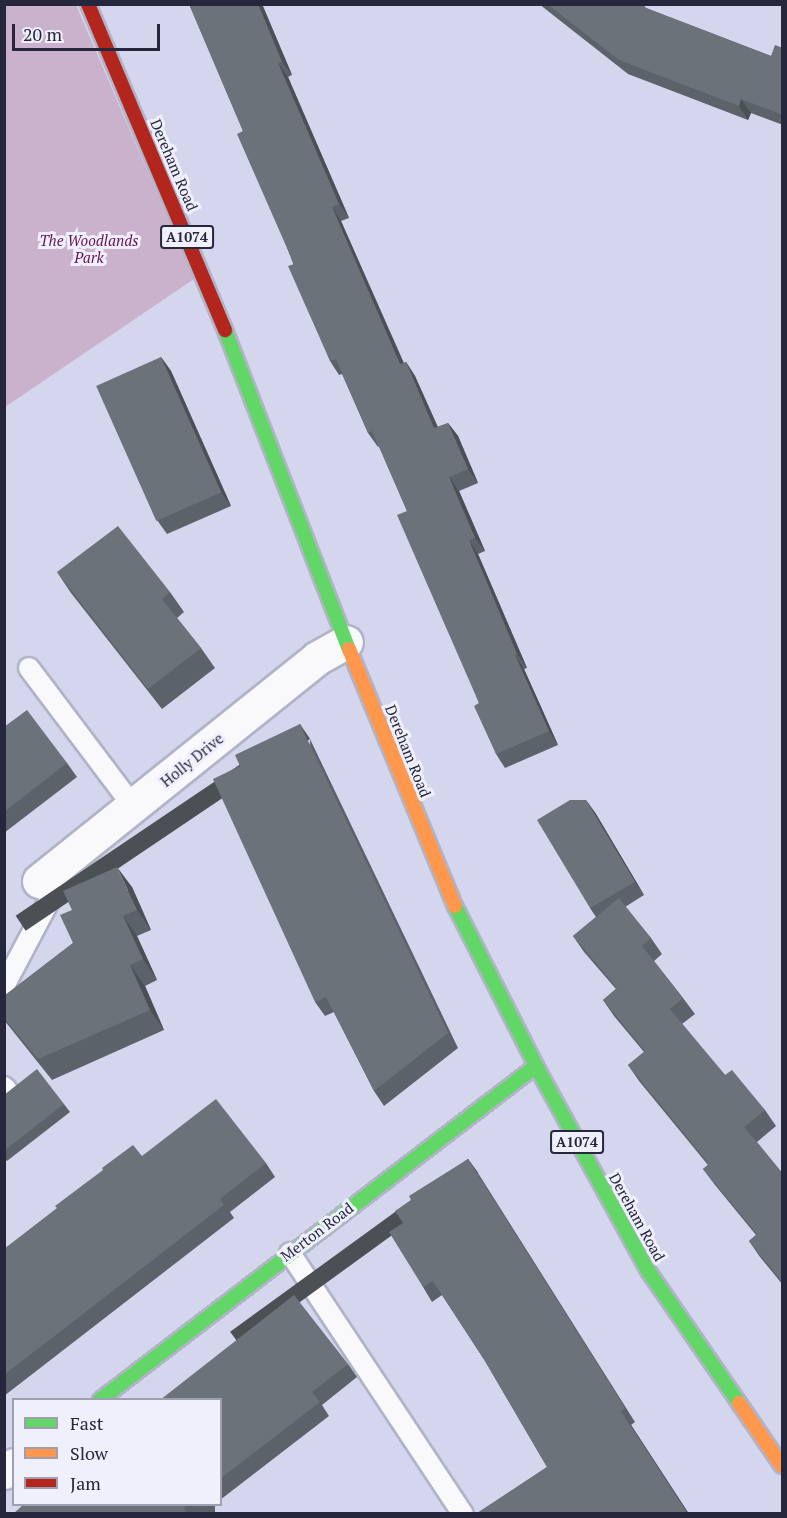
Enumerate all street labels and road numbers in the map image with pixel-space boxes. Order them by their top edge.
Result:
street label: Dereham Road [147,116,201,214]
road number: A1074 [160,226,214,248]
street label: Dereham Road [381,702,435,800]
street label: Holly Drive [157,729,227,791]
road number: A1074 [550,1131,604,1153]
street label: Dereham Road [605,1170,669,1264]
street label: Merton Road [277,1199,357,1265]

